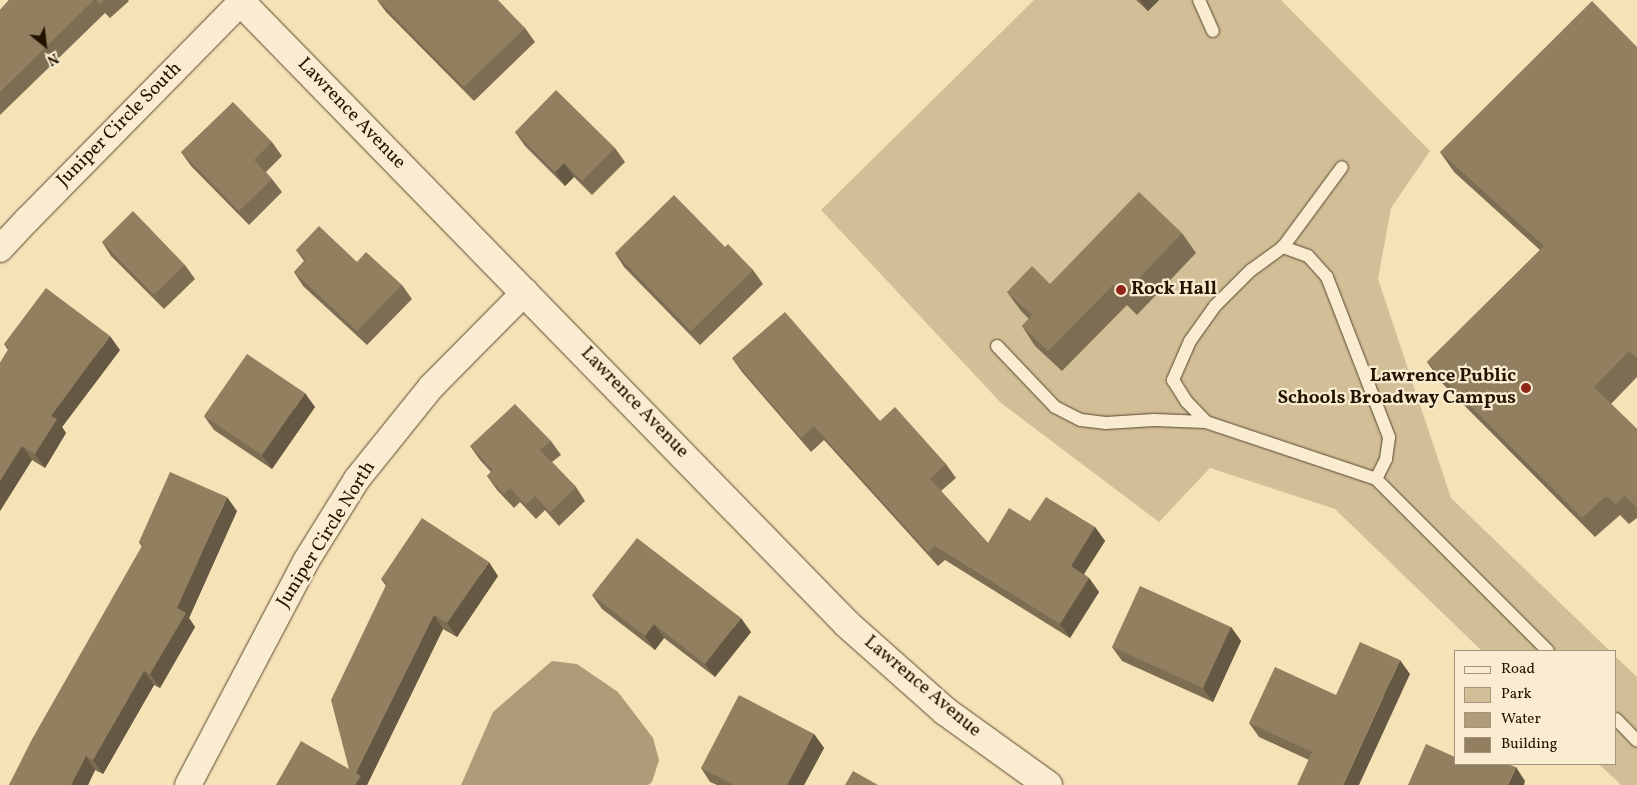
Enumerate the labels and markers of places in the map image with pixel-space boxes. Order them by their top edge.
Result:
place label: Rock Hall [1131,279,1217,301]
marker: Rock Hall [1115,284,1127,296]
place label: Lawrence Public Schools Broadway Campus [1277,366,1516,410]
marker: Lawrence Public Schools Broadway Campus [1520,382,1532,394]

